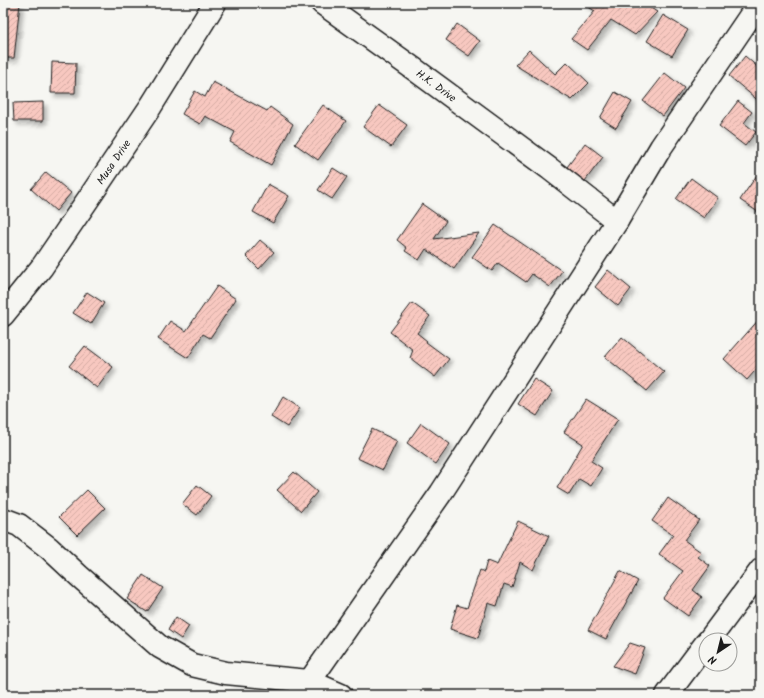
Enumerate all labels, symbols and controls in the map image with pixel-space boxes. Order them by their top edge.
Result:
street label: H.K. Drive [412,65,460,107]
street label: Musa Drive [92,136,136,189]
north arrow [698,632,738,672]
text: N [705,650,721,669]

